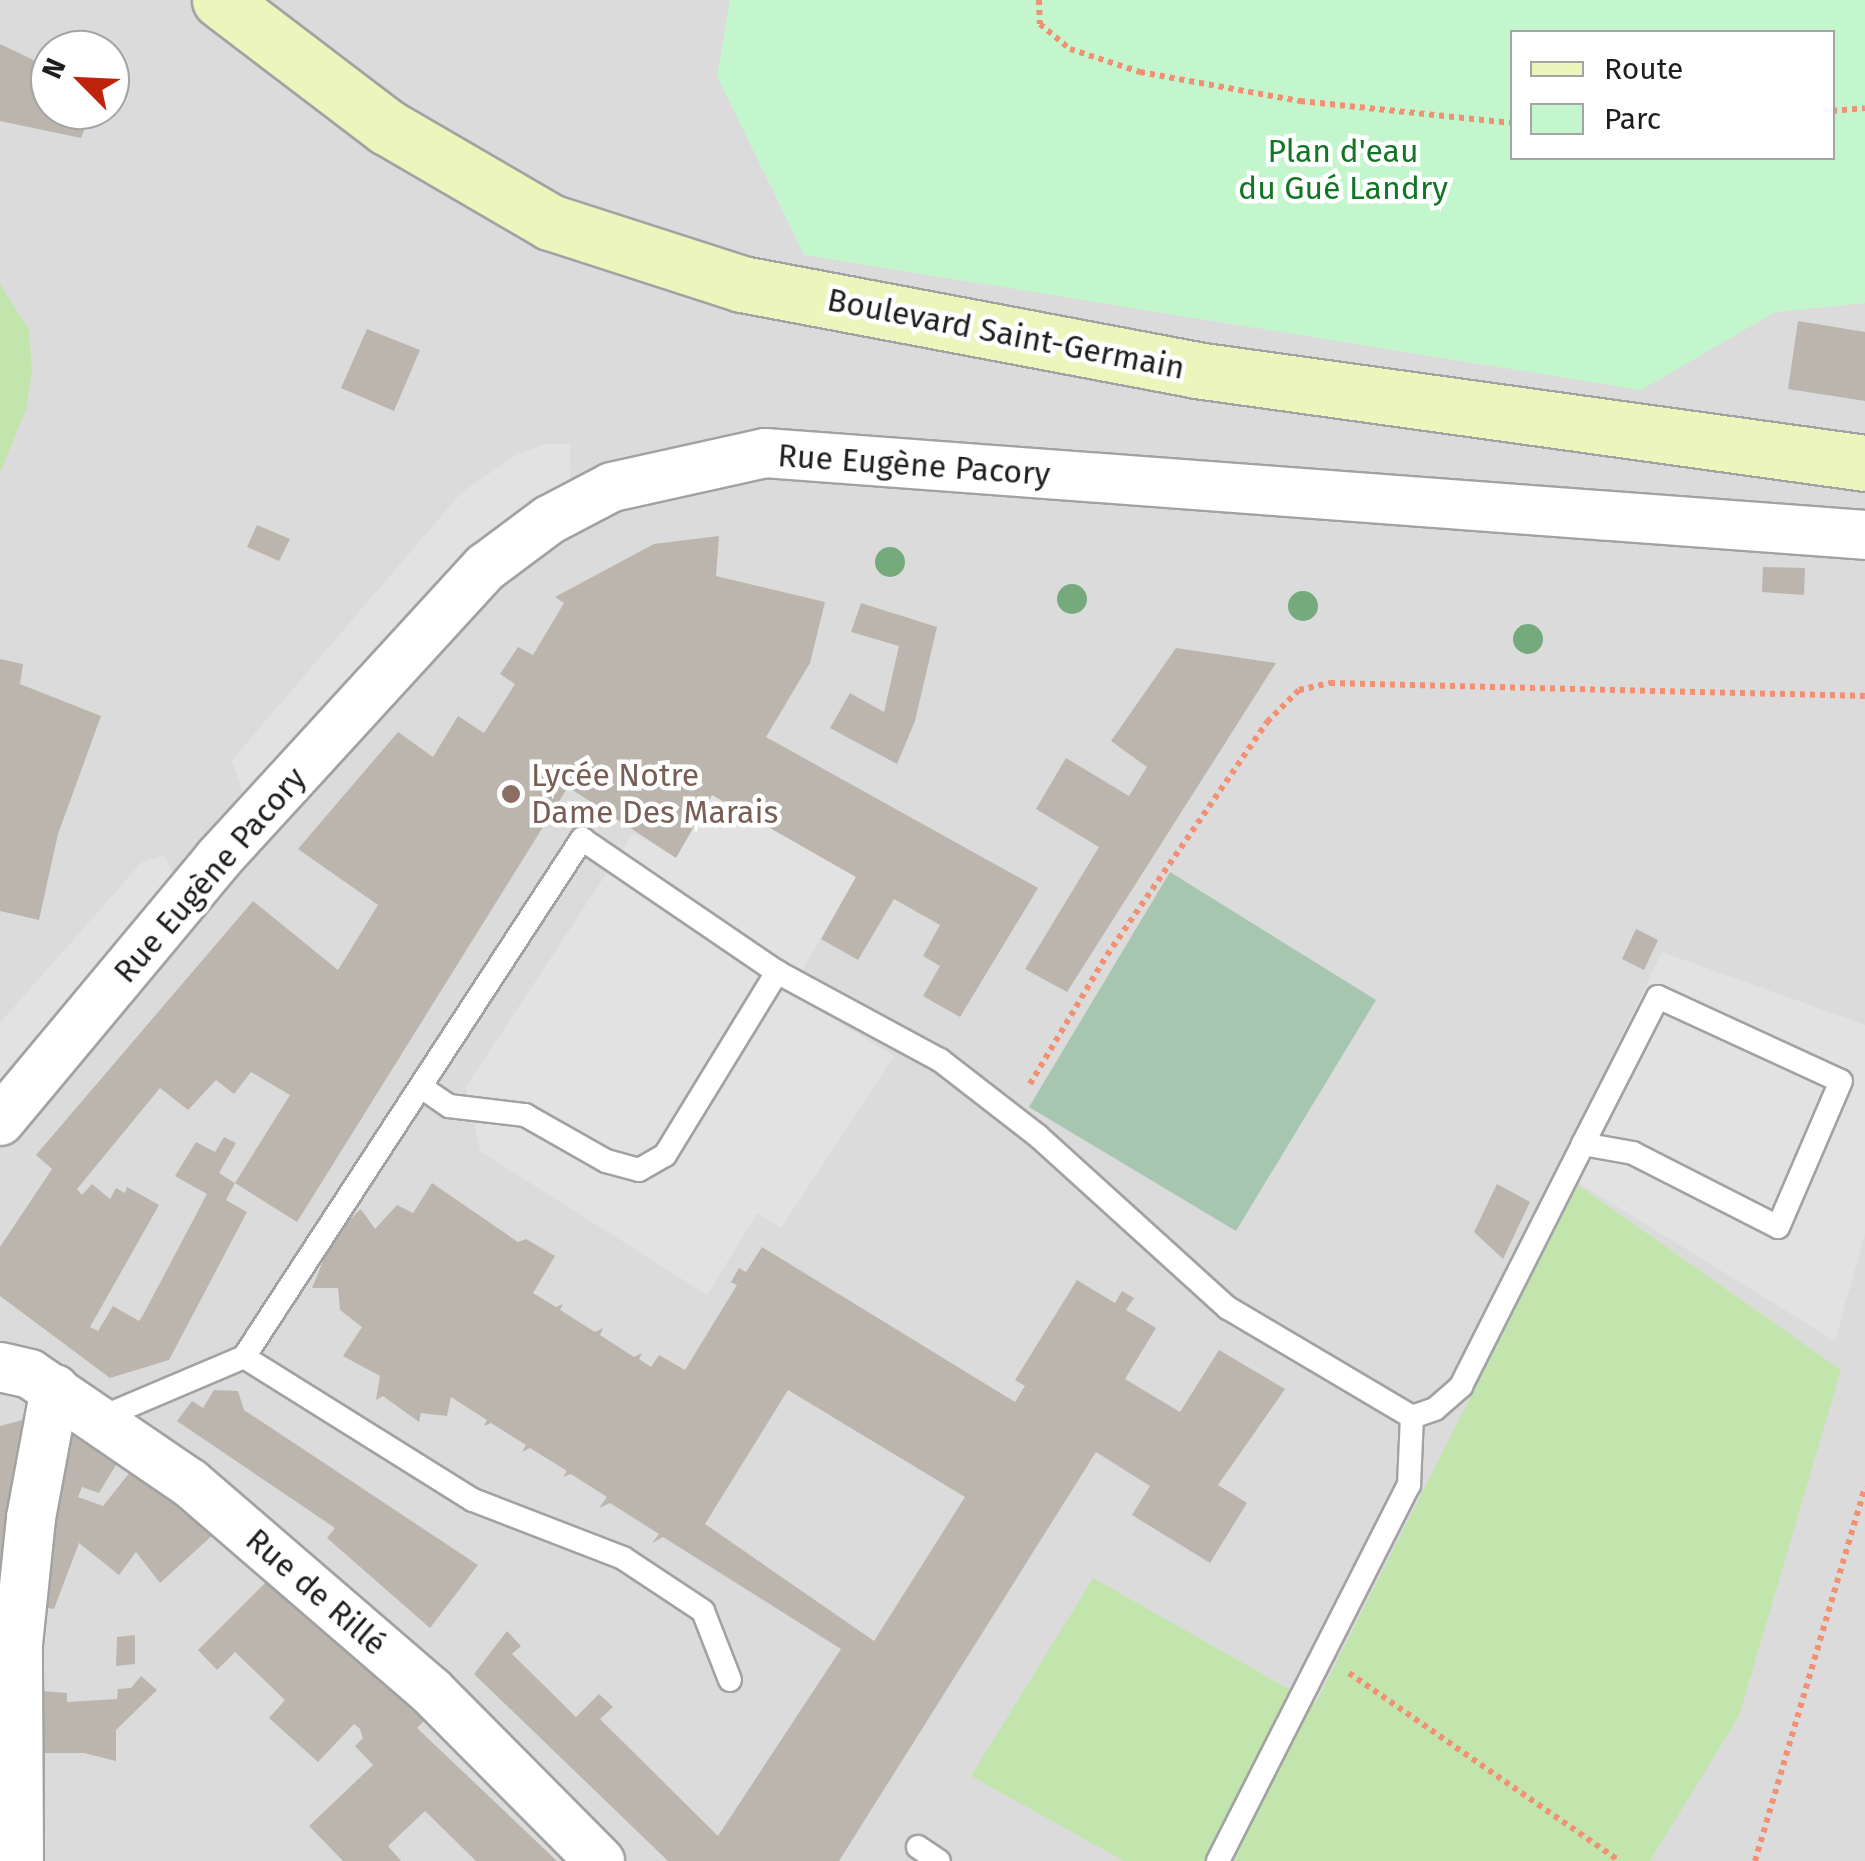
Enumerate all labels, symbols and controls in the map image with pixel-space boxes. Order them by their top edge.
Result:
north arrow [30,30,130,130]
legend [1510,30,1835,160]
text: Route [1604,51,1683,87]
text: N [35,53,73,84]
text: Parc [1604,101,1661,137]
park label: Plan d'eau du Gué Landry [1238,133,1448,208]
street label: Boulevard Saint-Germain [824,280,1188,388]
street label: Rue Eugène Pacory [776,436,1052,494]
place label: Lycée Notre Dame Des Marais [531,757,778,832]
street label: Rue Eugène Pacory [106,759,314,991]
marker: Lycée Notre Dame Des Marais [500,783,522,805]
street label: Rue de Rillé [238,1521,394,1663]

